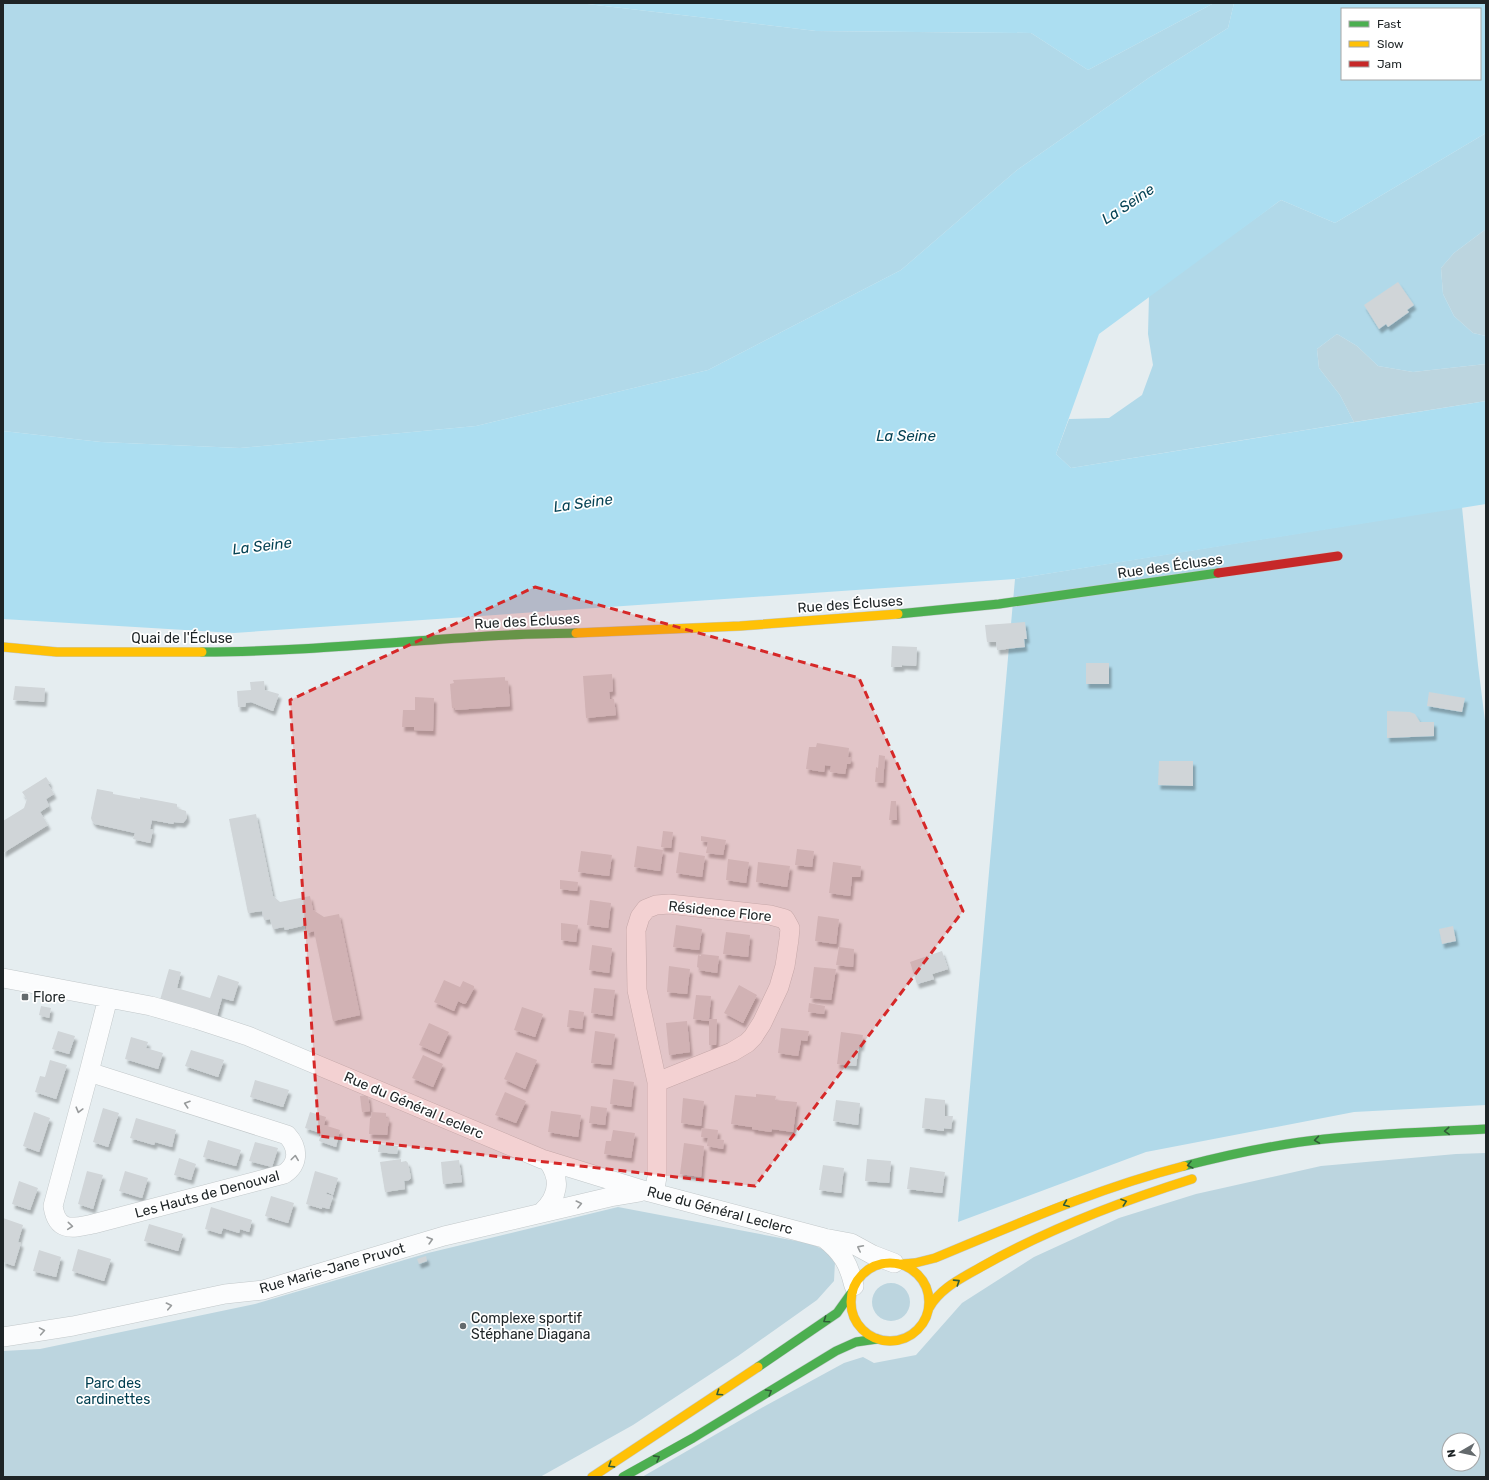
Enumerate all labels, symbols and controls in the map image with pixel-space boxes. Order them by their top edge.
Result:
legend [1341,8,1481,80]
text: Fast [1377,17,1401,31]
text: Slow [1377,37,1404,51]
text: Jam [1377,57,1402,71]
water label: La Seine [1098,180,1158,228]
water label: La Seine [876,427,936,445]
water label: La Seine [552,490,614,516]
water label: La Seine [231,533,293,559]
street label: Rue des Écluses [1116,550,1224,582]
street label: Rue des Écluses [797,591,903,617]
street label: Rue des Écluses [474,609,580,633]
street label: Quai de l'Écluse [131,629,233,647]
street label: Résidence Flore [667,898,773,925]
place label: Flore [33,989,66,1006]
marker: Flore [20,992,30,1002]
street label: Rue du Général Leclerc [341,1068,486,1143]
one-way arrow [184,1100,191,1108]
one-way arrow [75,1106,84,1113]
one-way arrow [1444,1126,1450,1135]
one-way arrow [1314,1135,1321,1144]
one-way arrow [290,1154,299,1161]
one-way arrow [1187,1160,1194,1169]
street label: Les Hauts de Denouval [133,1167,281,1222]
street label: Rue du Général Leclerc [645,1183,795,1238]
one-way arrow [1120,1198,1127,1206]
one-way arrow [1062,1199,1069,1207]
one-way arrow [576,1201,582,1209]
one-way arrow [67,1222,73,1231]
one-way arrow [427,1236,434,1245]
street label: Rue Marie-Jane Pruvot [257,1239,407,1297]
one-way arrow [857,1245,864,1253]
one-way arrow [952,1280,959,1287]
one-way arrow [166,1302,172,1310]
place label: Complexe sportif Stéphane Diagana [471,1310,590,1343]
one-way arrow [824,1315,831,1322]
marker: Complexe sportif Stéphane Diagana [458,1321,468,1331]
one-way arrow [38,1328,45,1336]
park label: Parc des cardinettes [76,1375,150,1408]
one-way arrow [716,1388,723,1396]
one-way arrow [765,1389,772,1396]
north arrow [1441,1432,1481,1472]
text: N [1445,1448,1459,1458]
one-way arrow [653,1455,660,1463]
one-way arrow [608,1460,615,1467]

